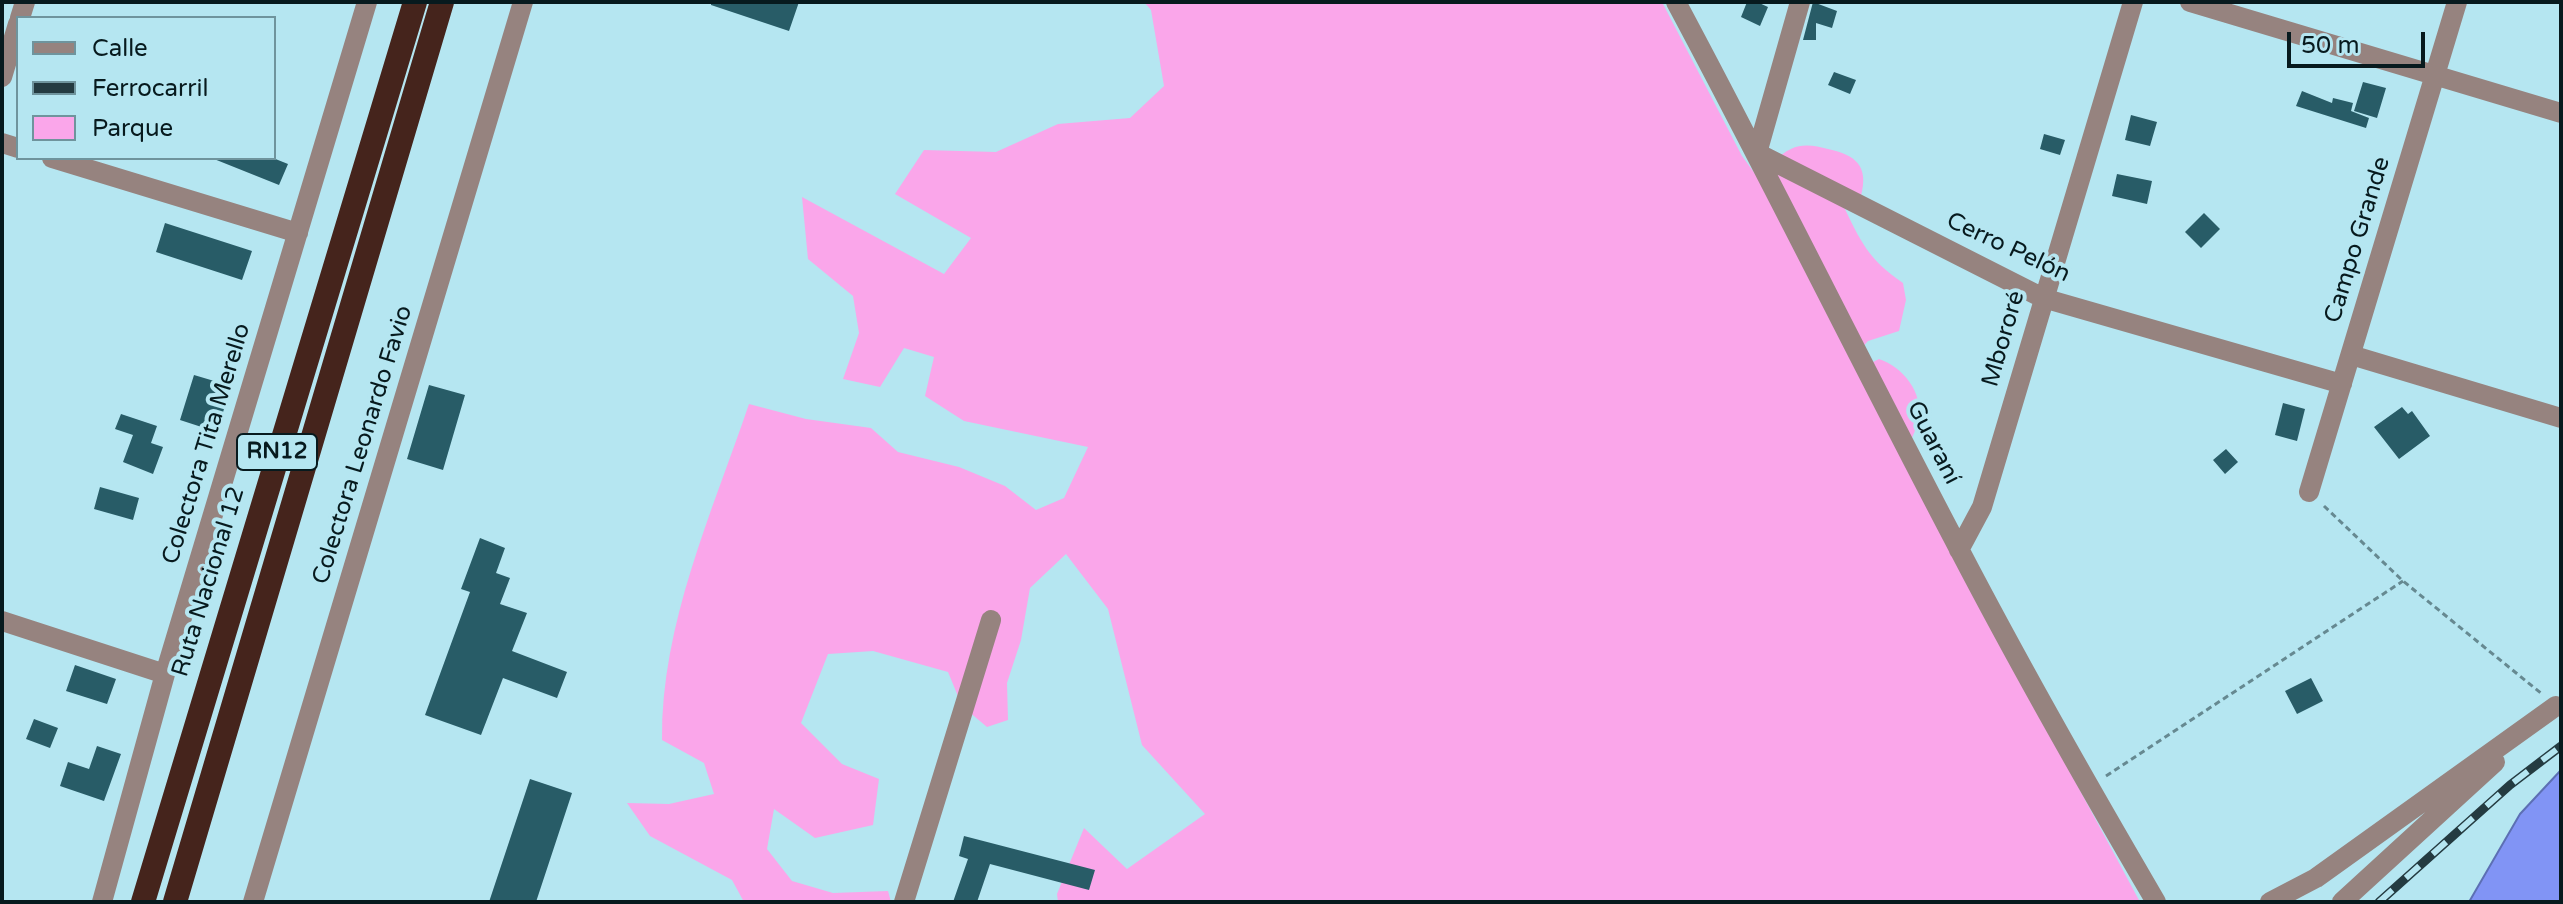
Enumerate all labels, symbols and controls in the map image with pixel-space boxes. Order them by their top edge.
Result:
legend [16,16,276,160]
scale bar [2291,16,2429,66]
text: 50 m [2301,31,2359,60]
text: Calle [92,34,148,63]
text: Ferrocarril [92,74,208,103]
text: Parque [92,114,173,143]
street label: Campo Grande [2319,153,2397,327]
street label: Cerro Pelón [1942,207,2074,289]
street label: Mbororé [1977,288,2031,390]
street label: Colectora Leonardo Favio [307,302,419,588]
street label: Colectora Tita Merello [157,320,257,568]
street label: Guaraní [1900,397,1966,489]
road number: RN12 [237,434,317,470]
street label: Ruta Nacional 12 [166,484,252,680]

